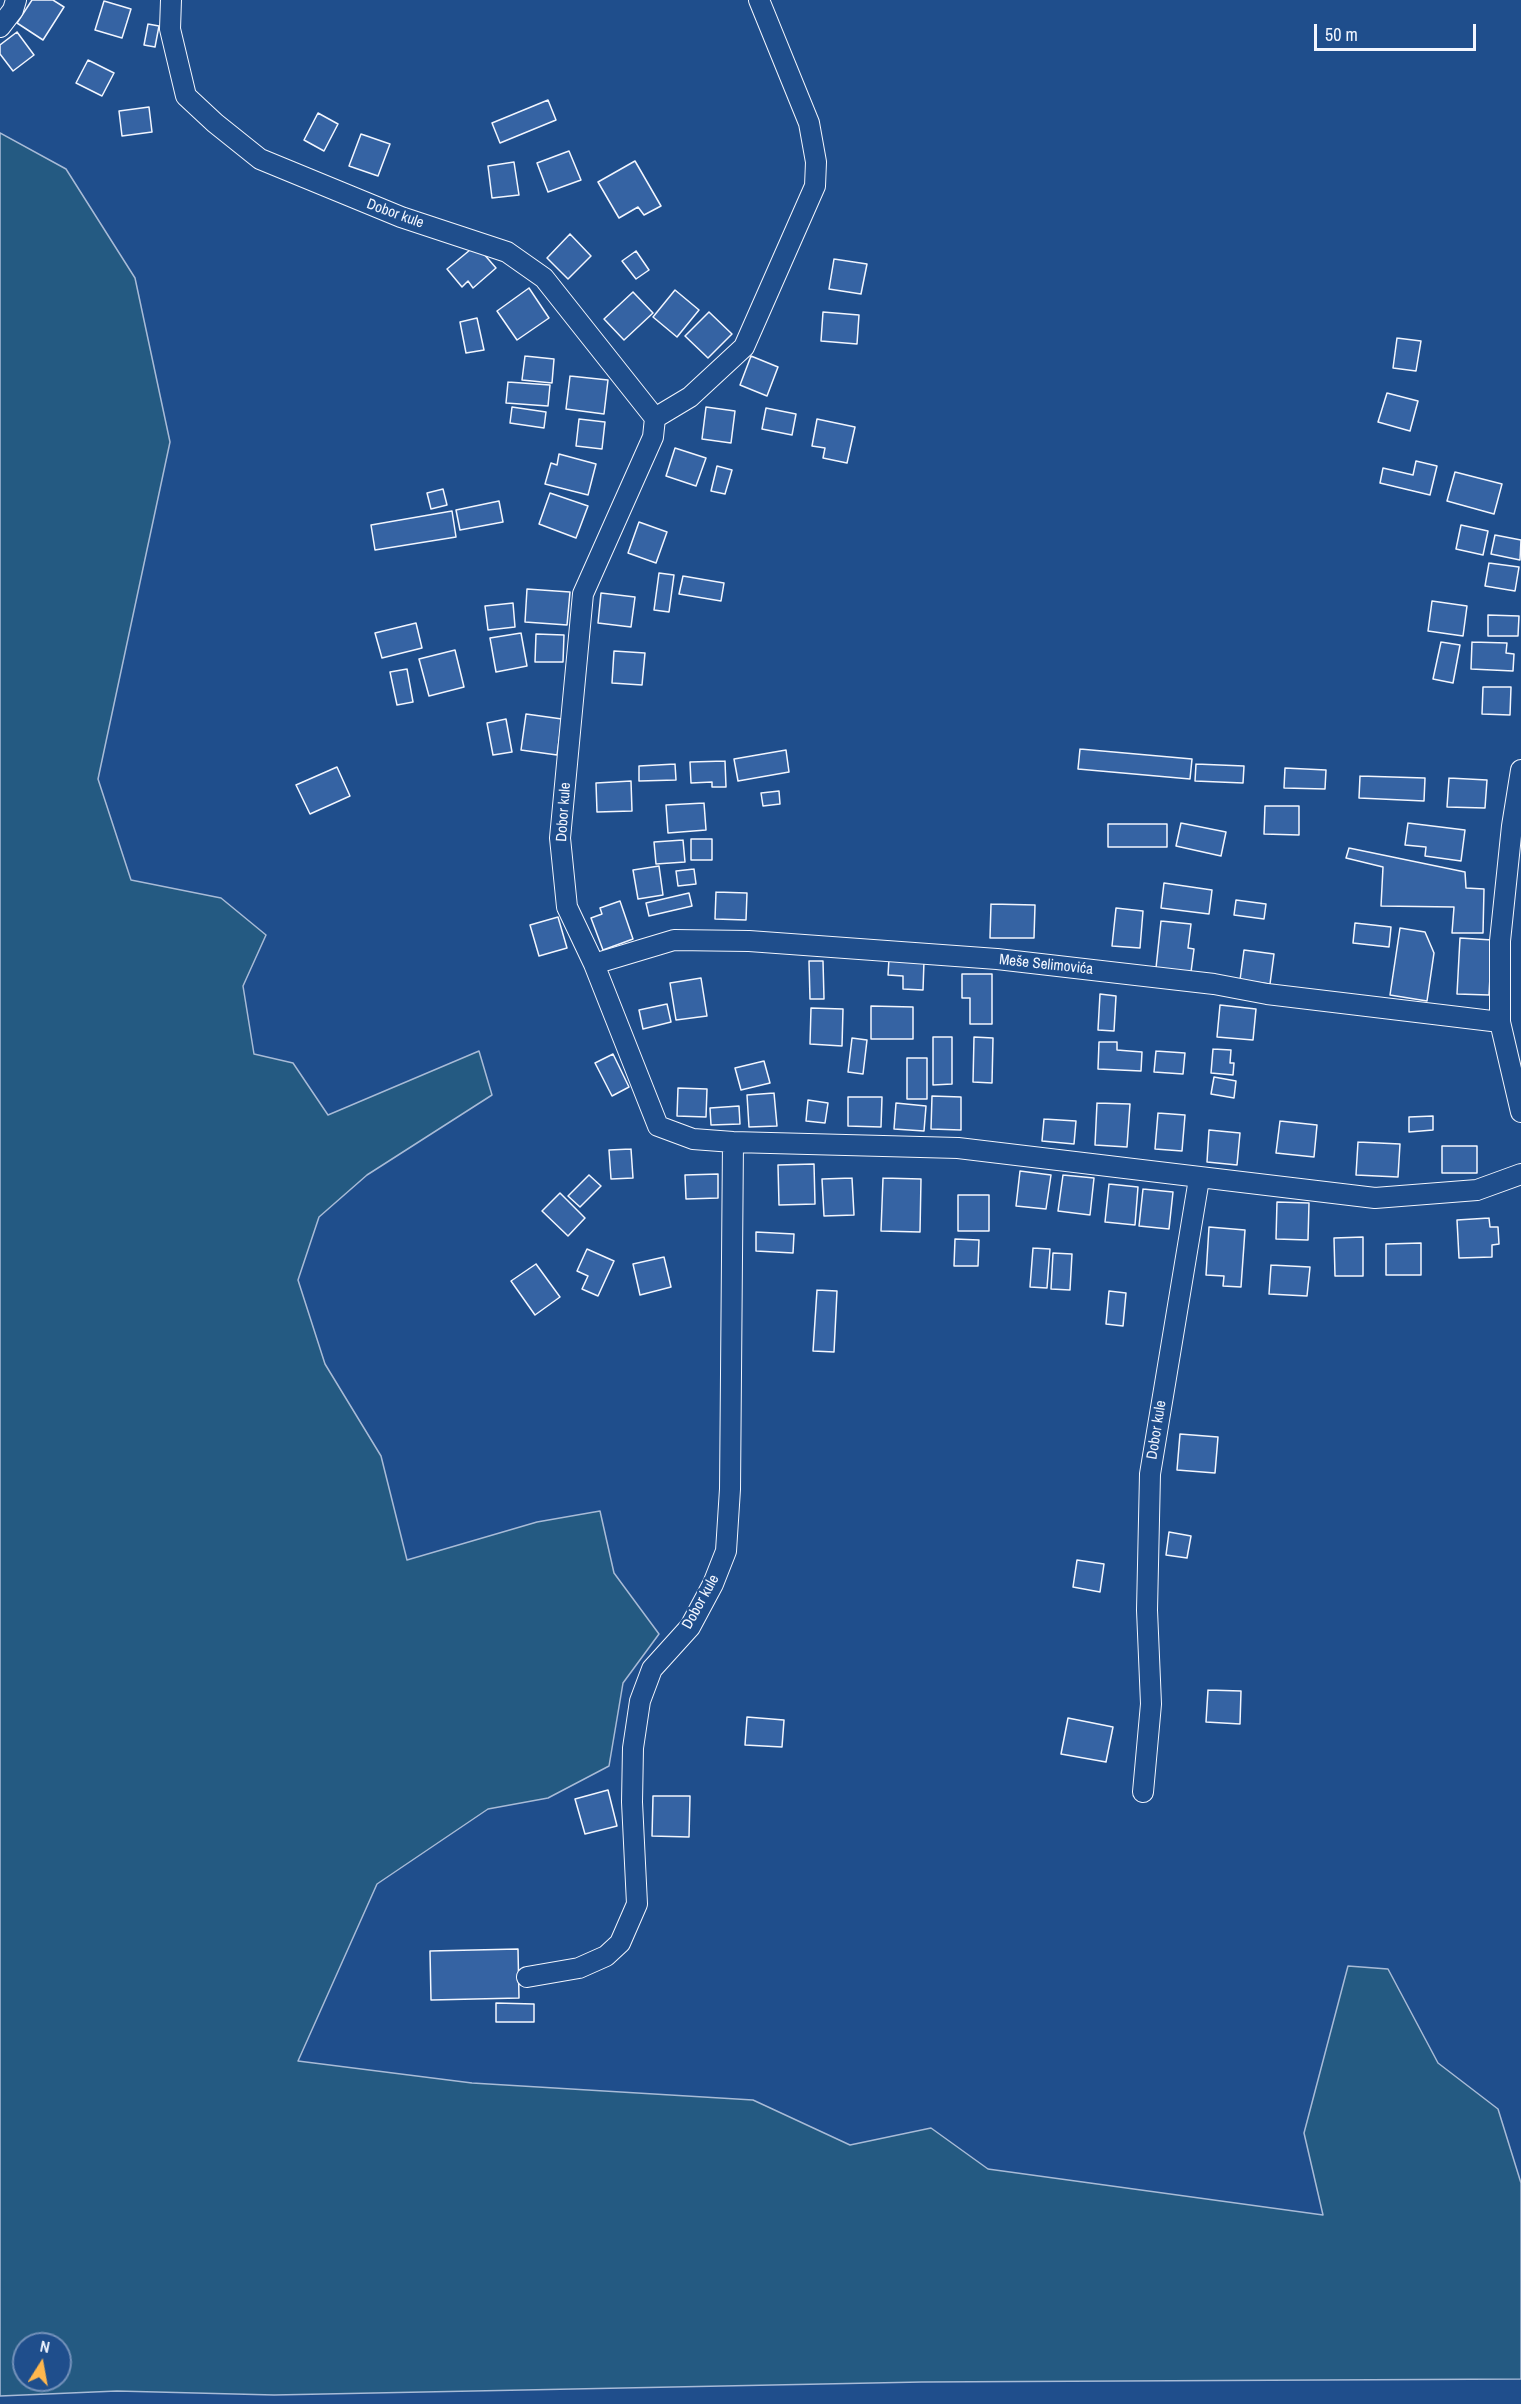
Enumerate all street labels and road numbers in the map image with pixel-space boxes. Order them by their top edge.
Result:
street label: Dobor kule [364,195,426,233]
street label: Dobor kule [553,782,575,842]
street label: Meše Selimovića [998,951,1094,979]
street label: Dobor kule [1143,1399,1171,1461]
street label: Dobor kule [679,1572,723,1632]

